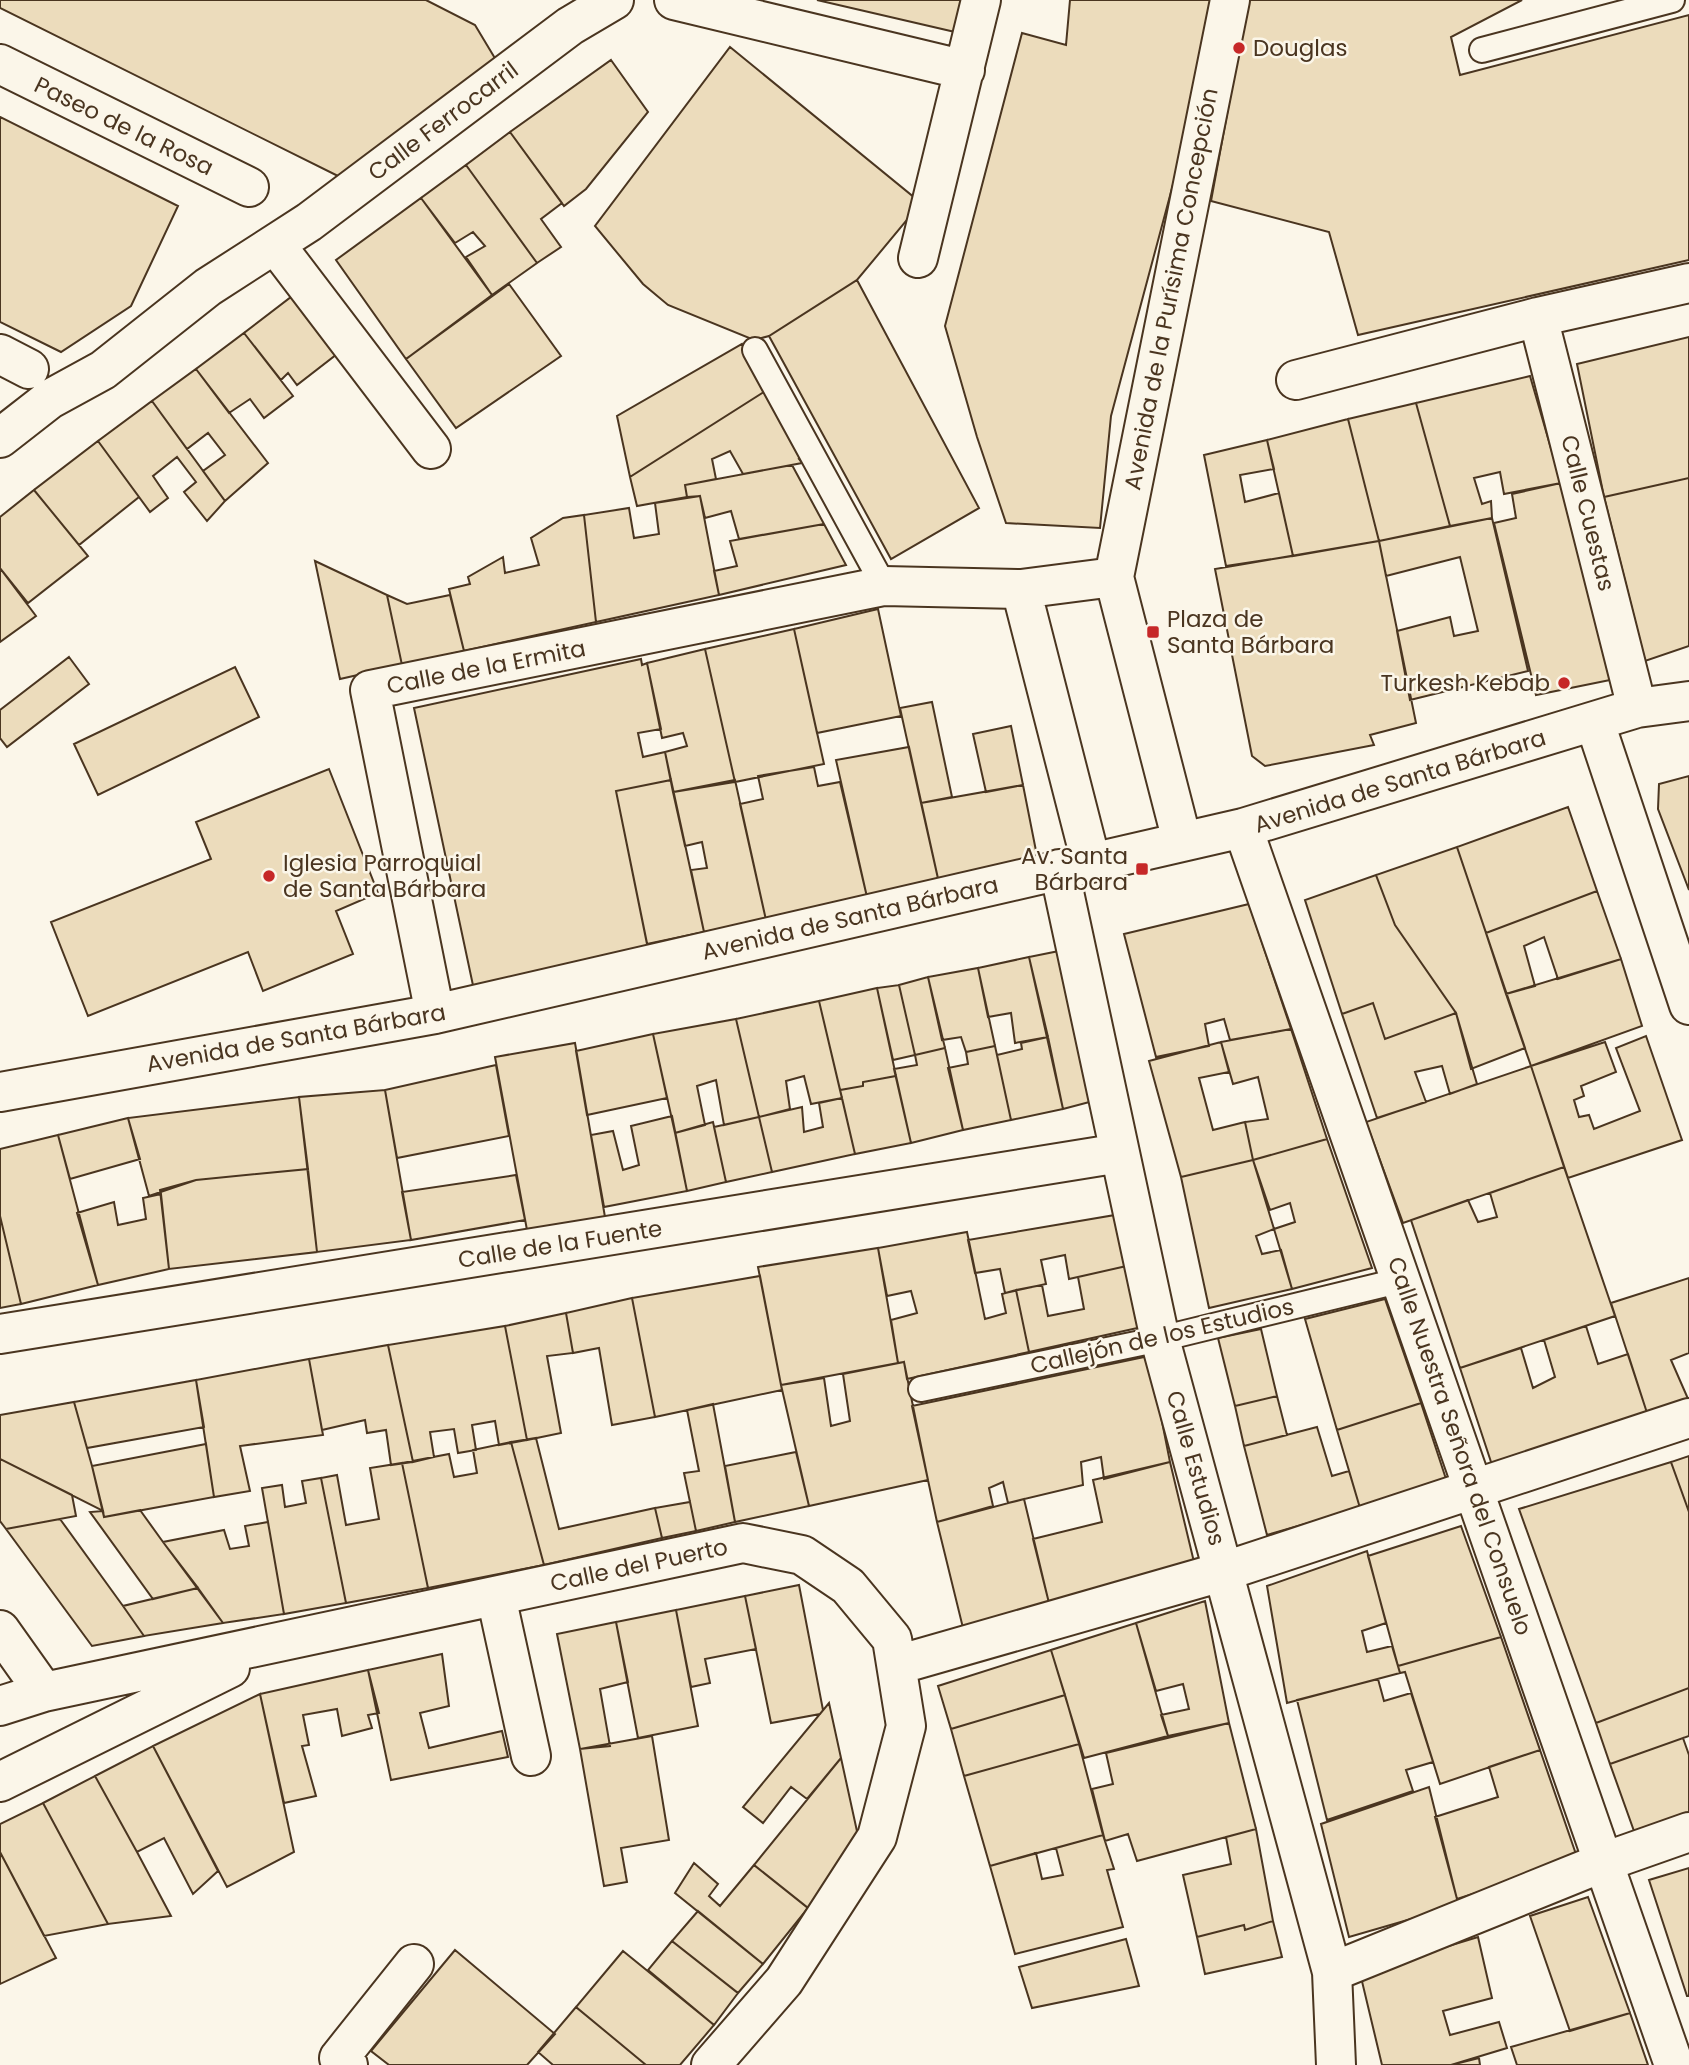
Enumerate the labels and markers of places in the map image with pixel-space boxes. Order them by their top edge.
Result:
place label: Douglas [1253,32,1347,64]
marker: Douglas [1231,40,1247,56]
place label: Plaza de Santa Bárbara [1167,603,1334,661]
marker: Plaza de Santa Bárbara [1145,624,1161,640]
place label: Turkesh Kebab [1381,667,1550,699]
marker: Turkesh Kebab [1556,675,1572,691]
place label: Av. Santa Bárbara [1021,840,1128,898]
place label: Iglesia Parroquial de Santa Bárbara [283,847,486,905]
marker: Av. Santa Bárbara [1134,861,1150,877]
marker: Iglesia Parroquial de Santa Bárbara [261,868,277,884]

